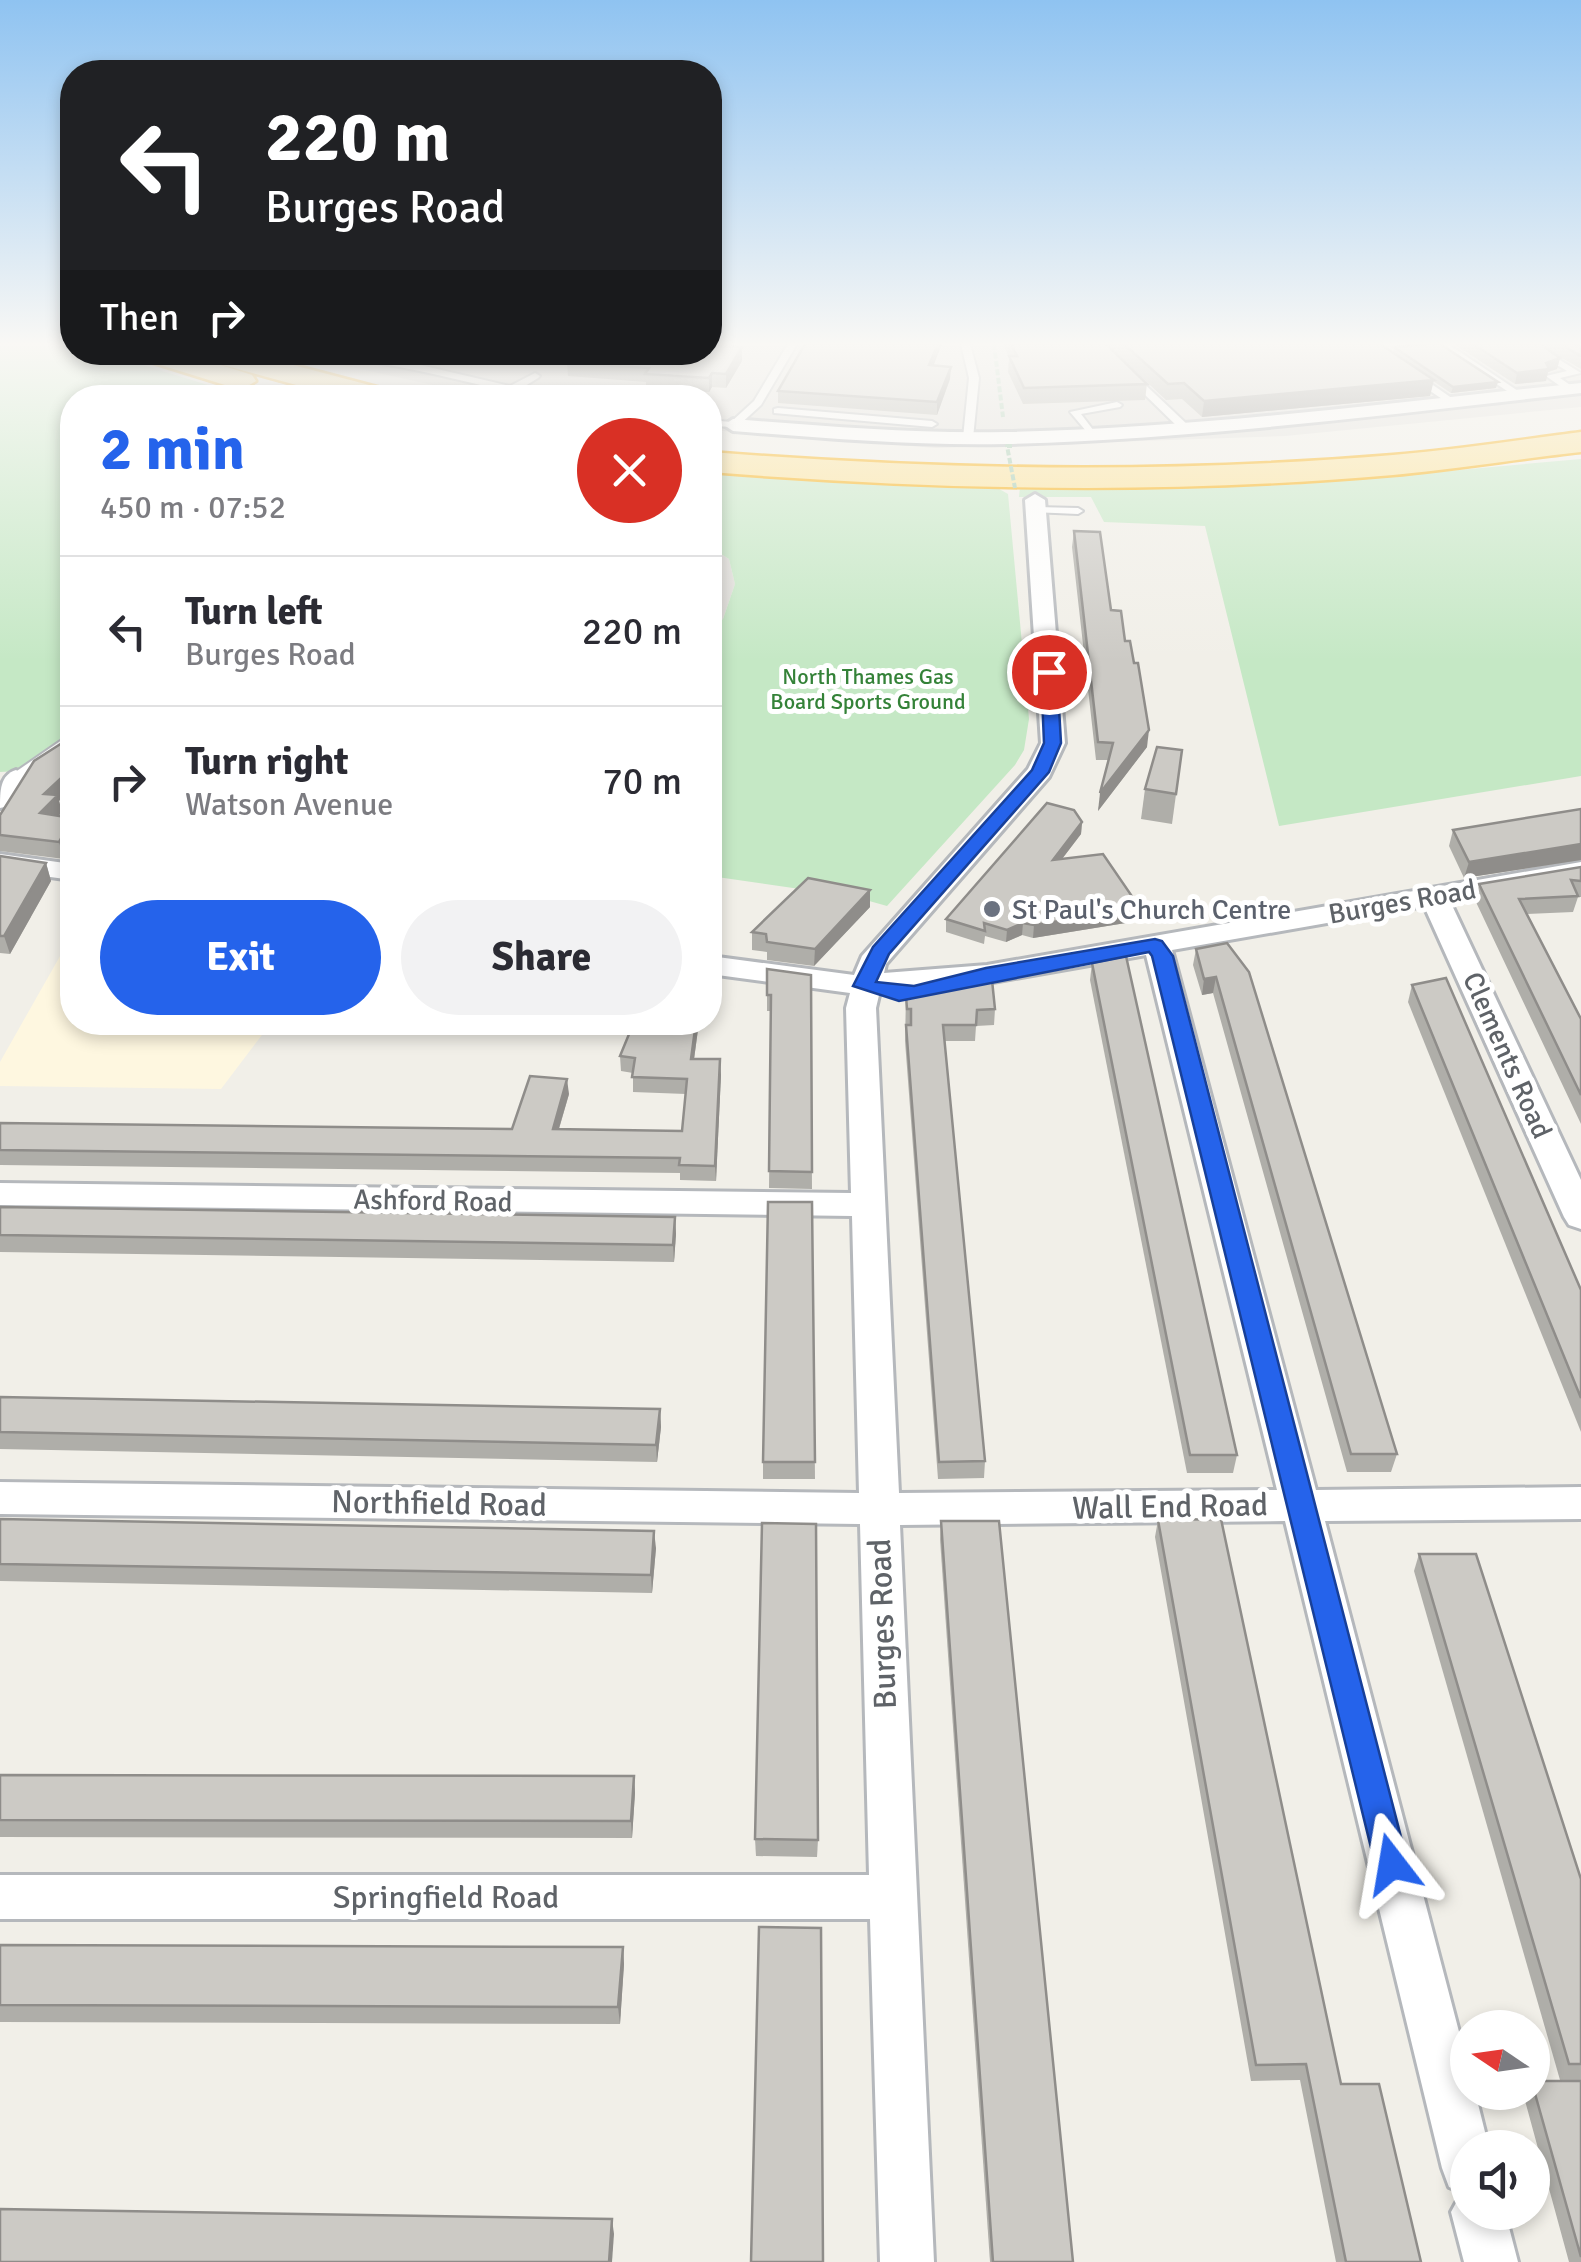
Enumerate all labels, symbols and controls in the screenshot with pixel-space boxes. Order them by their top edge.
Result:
text: 220 m [265,94,450,180]
icon: left [100,100,230,230]
text: Burges Road [265,180,505,235]
icon: right [199,290,254,345]
text: Then [100,294,179,341]
text: 2 min [100,413,245,487]
button: close [577,418,682,523]
text: 450 m · 07:52 [100,488,286,527]
text: Turn left [185,588,323,635]
icon: left [100,604,155,659]
text: 220 m [582,608,682,655]
pin [1007,630,1092,715]
text: Burges Road [185,635,356,674]
icon: arrive [1022,645,1077,700]
park label: North Thames Gas Board Sports Ground [770,663,966,715]
text: Turn right [185,738,349,785]
icon: right [100,754,155,809]
text: 70 m [602,758,682,805]
text: Watson Avenue [185,785,393,824]
street label: Burges Road [1326,872,1479,932]
place label: St Paul's Church Centre [1012,893,1291,927]
marker: St Paul's Church Centre [981,898,1003,920]
button: Exit [100,900,381,1015]
button: Share [401,900,682,1015]
street label: Clements Road [1455,967,1559,1144]
street label: Ashford Road [353,1183,513,1219]
street label: Northfield Road [331,1482,547,1525]
street label: Wall End Road [1072,1485,1268,1528]
street label: Burges Road [860,1538,905,1710]
position arrow [1340,1812,1444,1916]
street label: Springfield Road [333,1878,559,1917]
north arrow [1450,2010,1550,2110]
map controls [1450,2010,1550,2230]
button: sound [1450,2130,1550,2230]

